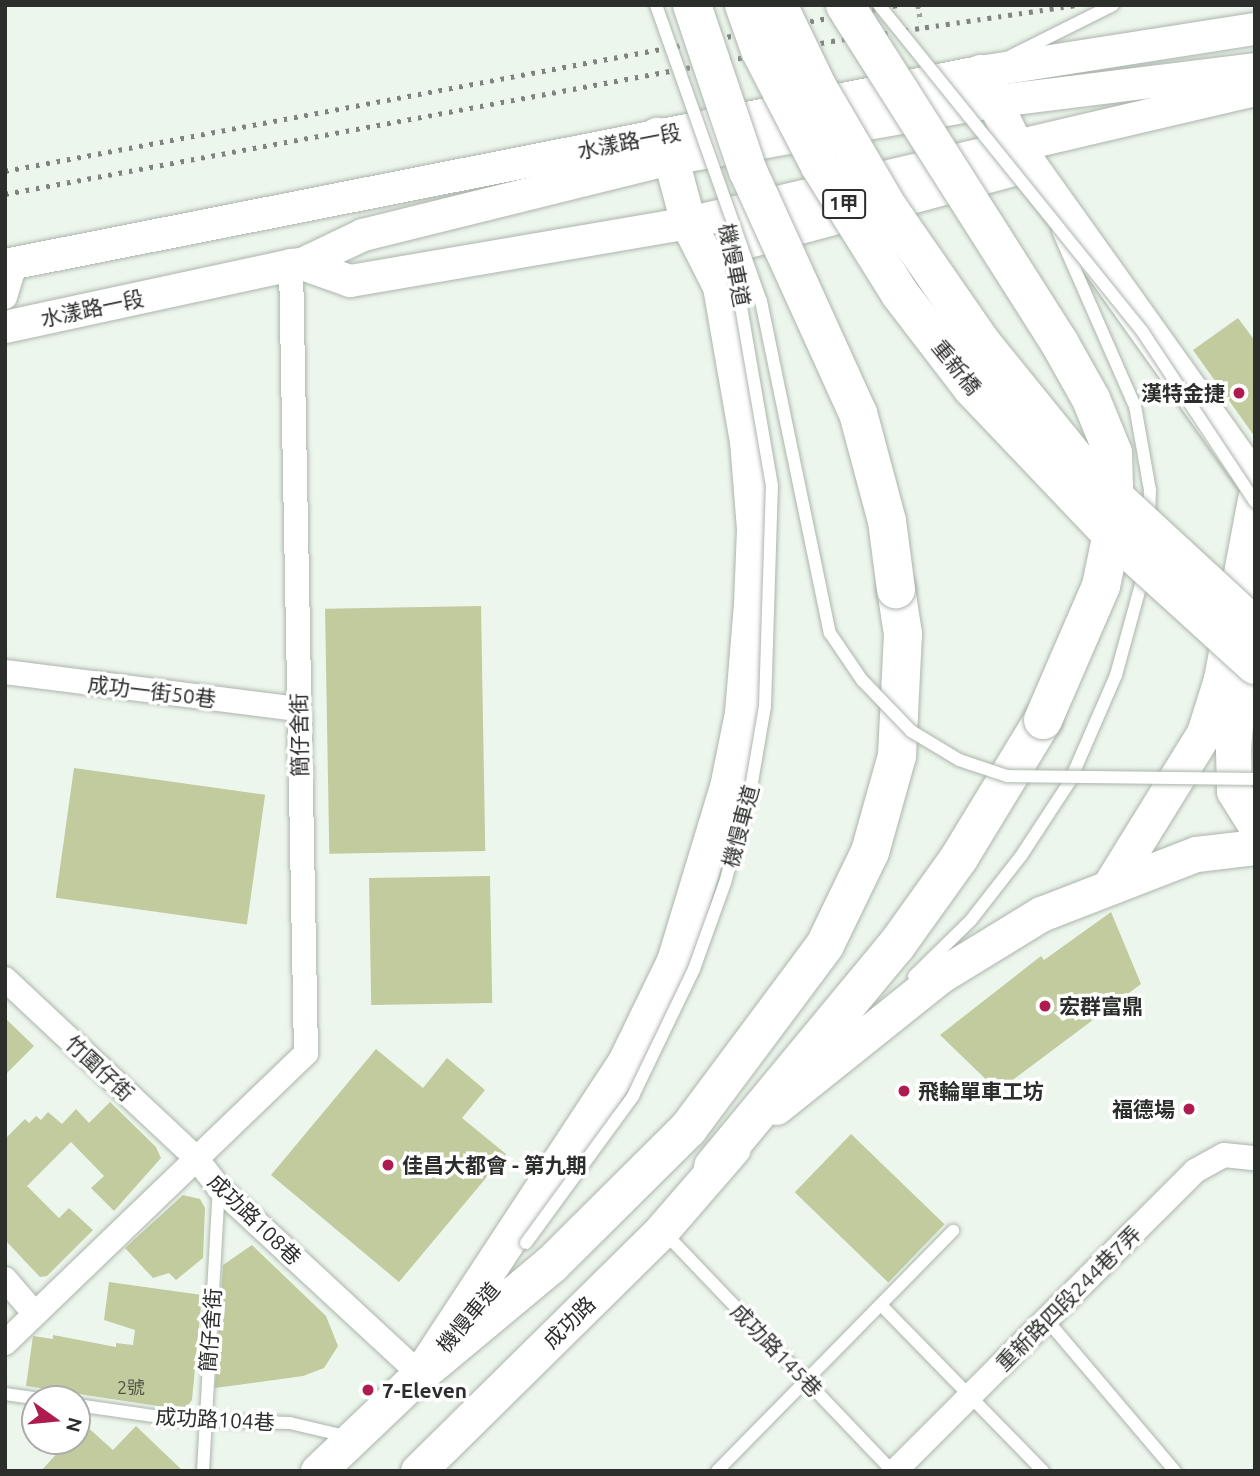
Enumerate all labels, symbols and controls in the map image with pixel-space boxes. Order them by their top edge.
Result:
street label: 水漾路一段 [575,119,683,163]
road number: 1甲 [821,188,867,220]
street label: 機慢車道 [715,221,755,309]
street label: 水漾路一段 [38,285,146,331]
street label: 重新橋 [927,335,987,399]
place label: 漢特金捷 [1141,380,1225,406]
marker: 漢特金捷 [1231,385,1247,401]
street label: 成功一街50巷 [87,671,217,711]
street label: 簡仔舍街 [286,693,312,777]
street label: 機慢車道 [717,782,763,870]
place label: 宏群富鼎 [1059,993,1143,1019]
marker: 宏群富鼎 [1037,998,1053,1014]
street label: 竹圍仔街 [61,1030,139,1106]
place label: 飛輪單車工坊 [918,1078,1044,1104]
marker: 飛輪單車工坊 [896,1083,912,1099]
place label: 福德場 [1112,1096,1175,1122]
marker: 福德場 [1181,1101,1197,1117]
place label: 佳昌大都會 - 第九期 [402,1152,587,1178]
marker: 佳昌大都會 - 第九期 [380,1157,396,1173]
street label: 成功路108巷 [203,1168,307,1270]
street label: 重新路四段244巷7弄 [990,1220,1146,1376]
street label: 機慢車道 [431,1277,505,1357]
street label: 簡仔舍街 [195,1287,225,1373]
street label: 成功路 [538,1291,600,1353]
street label: 成功路145巷 [726,1298,828,1402]
house number: 2號 [117,1376,145,1398]
place label: 7-Eleven [382,1377,467,1403]
marker: 7-Eleven [360,1382,376,1398]
north arrow [21,1385,91,1455]
street label: 成功路104巷 [155,1403,275,1435]
text: N [62,1415,87,1435]

